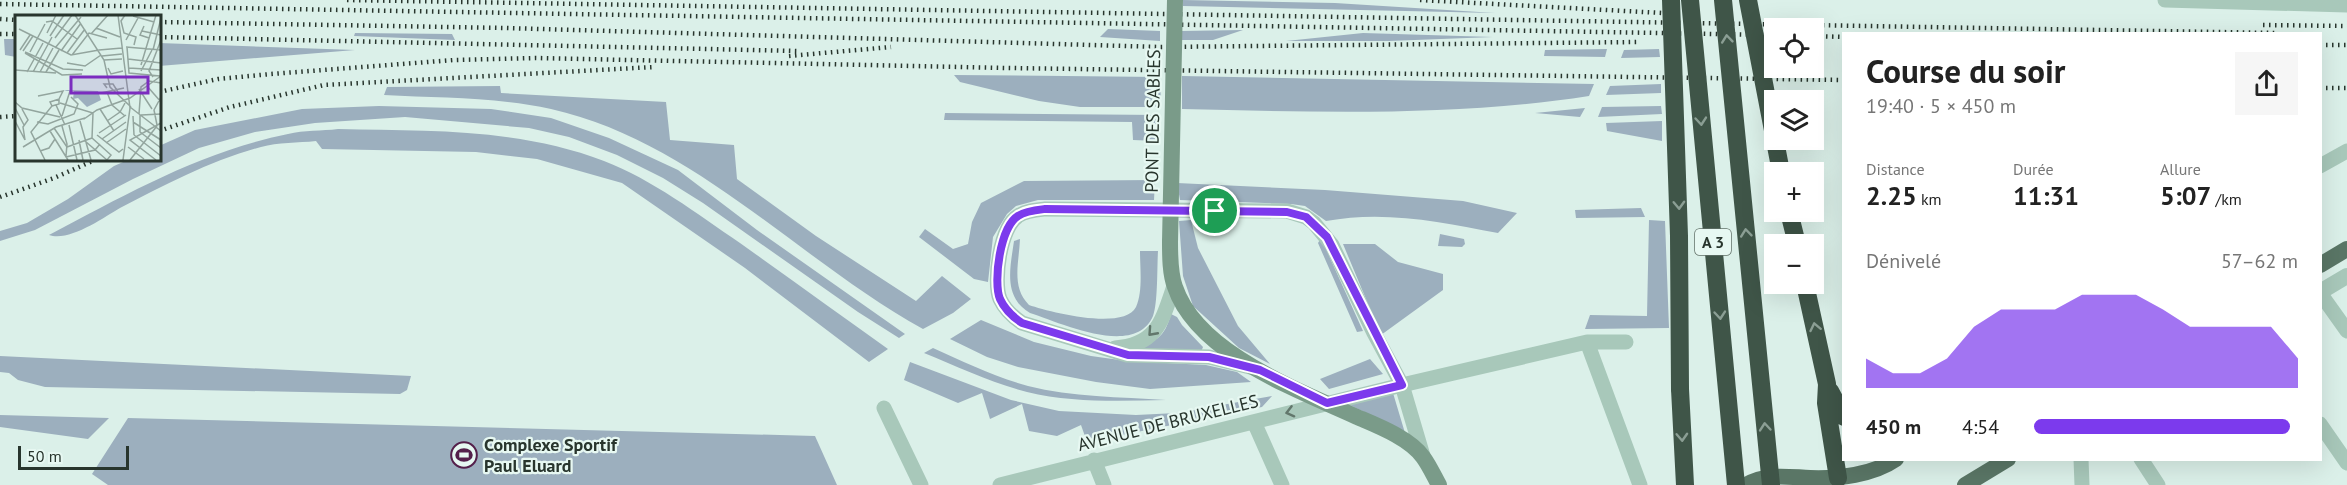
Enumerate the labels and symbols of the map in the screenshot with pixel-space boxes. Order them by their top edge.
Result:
inset map [15,15,160,160]
one-way arrow [1721,34,1734,43]
street label: PONT DES SABLES [1140,49,1165,193]
one-way arrow [1694,116,1707,125]
pin [1189,185,1240,236]
one-way arrow [1672,201,1685,210]
one-way arrow [1740,228,1753,237]
road number: A 3 [1695,229,1731,255]
one-way arrow [1713,311,1726,320]
one-way arrow [1809,322,1822,332]
one-way arrow [1148,325,1159,336]
street label: AVENUE DE BRUXELLES [1075,389,1261,456]
one-way arrow [1286,405,1296,417]
one-way arrow [1759,422,1772,431]
one-way arrow [1676,432,1689,441]
place label: Complexe Sportif Paul Eluard [484,433,618,477]
sports icon: Complexe Sportif Paul Eluard [449,440,479,470]
scale bar [18,443,129,470]

